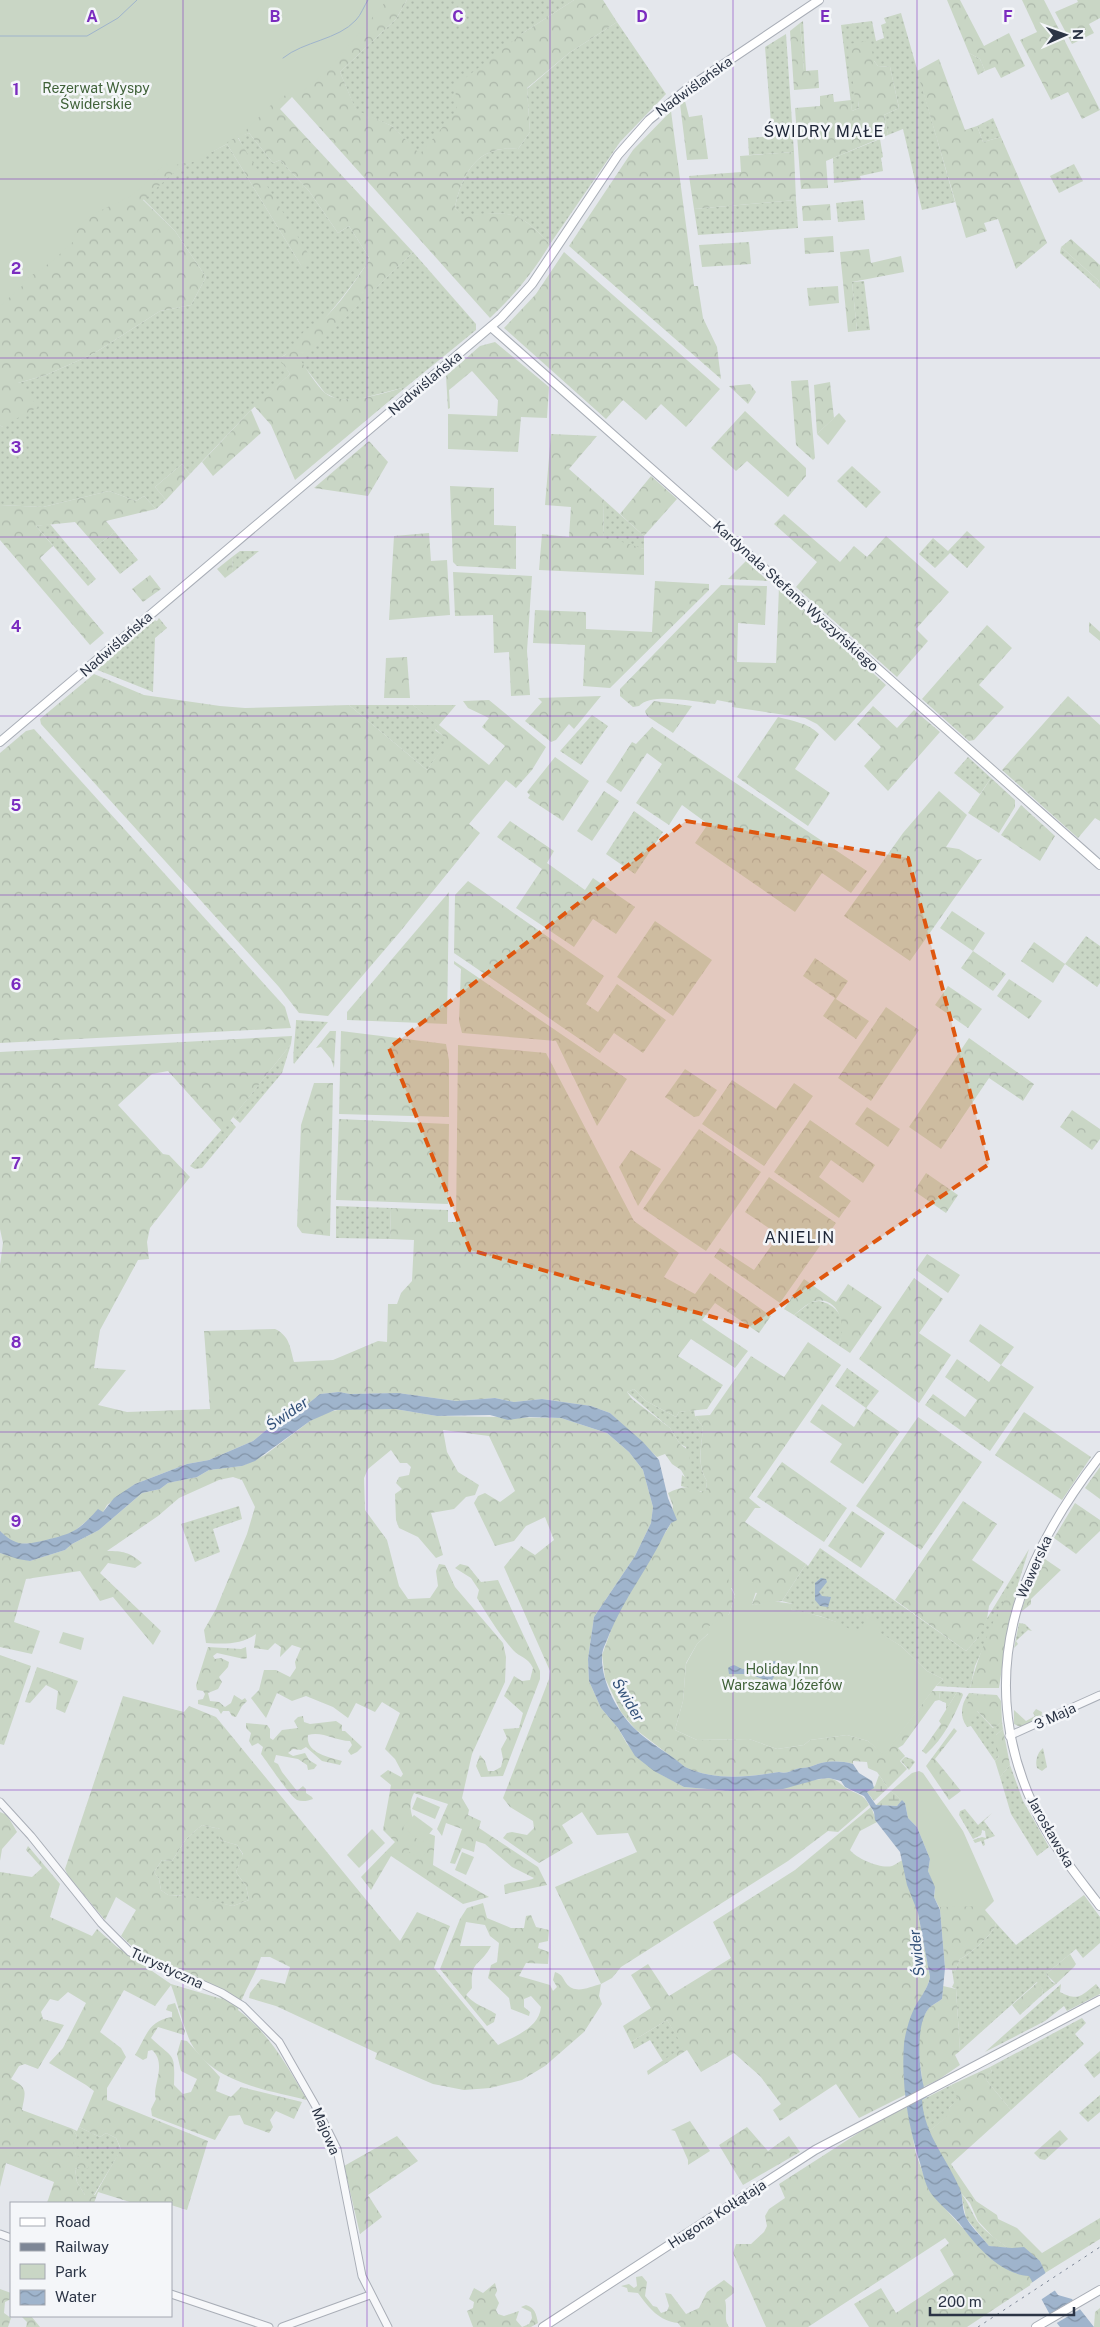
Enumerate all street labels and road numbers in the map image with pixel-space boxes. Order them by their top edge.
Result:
street label: Nadwiślańska [653,53,735,119]
street label: Nadwiślańska [385,348,465,418]
street label: Kardynała Stefana Wyszyńskiego [710,518,882,675]
street label: Nadwiślańska [77,608,155,680]
street label: Wawerska [1013,1533,1055,1601]
street label: 3 Maja [1032,1700,1078,1732]
street label: Jarosławska [1024,1794,1078,1870]
street label: Turystyczna [128,1944,206,1992]
street label: Majowa [309,2105,343,2157]
street label: Hugona Kołłątaja [665,2176,769,2252]

